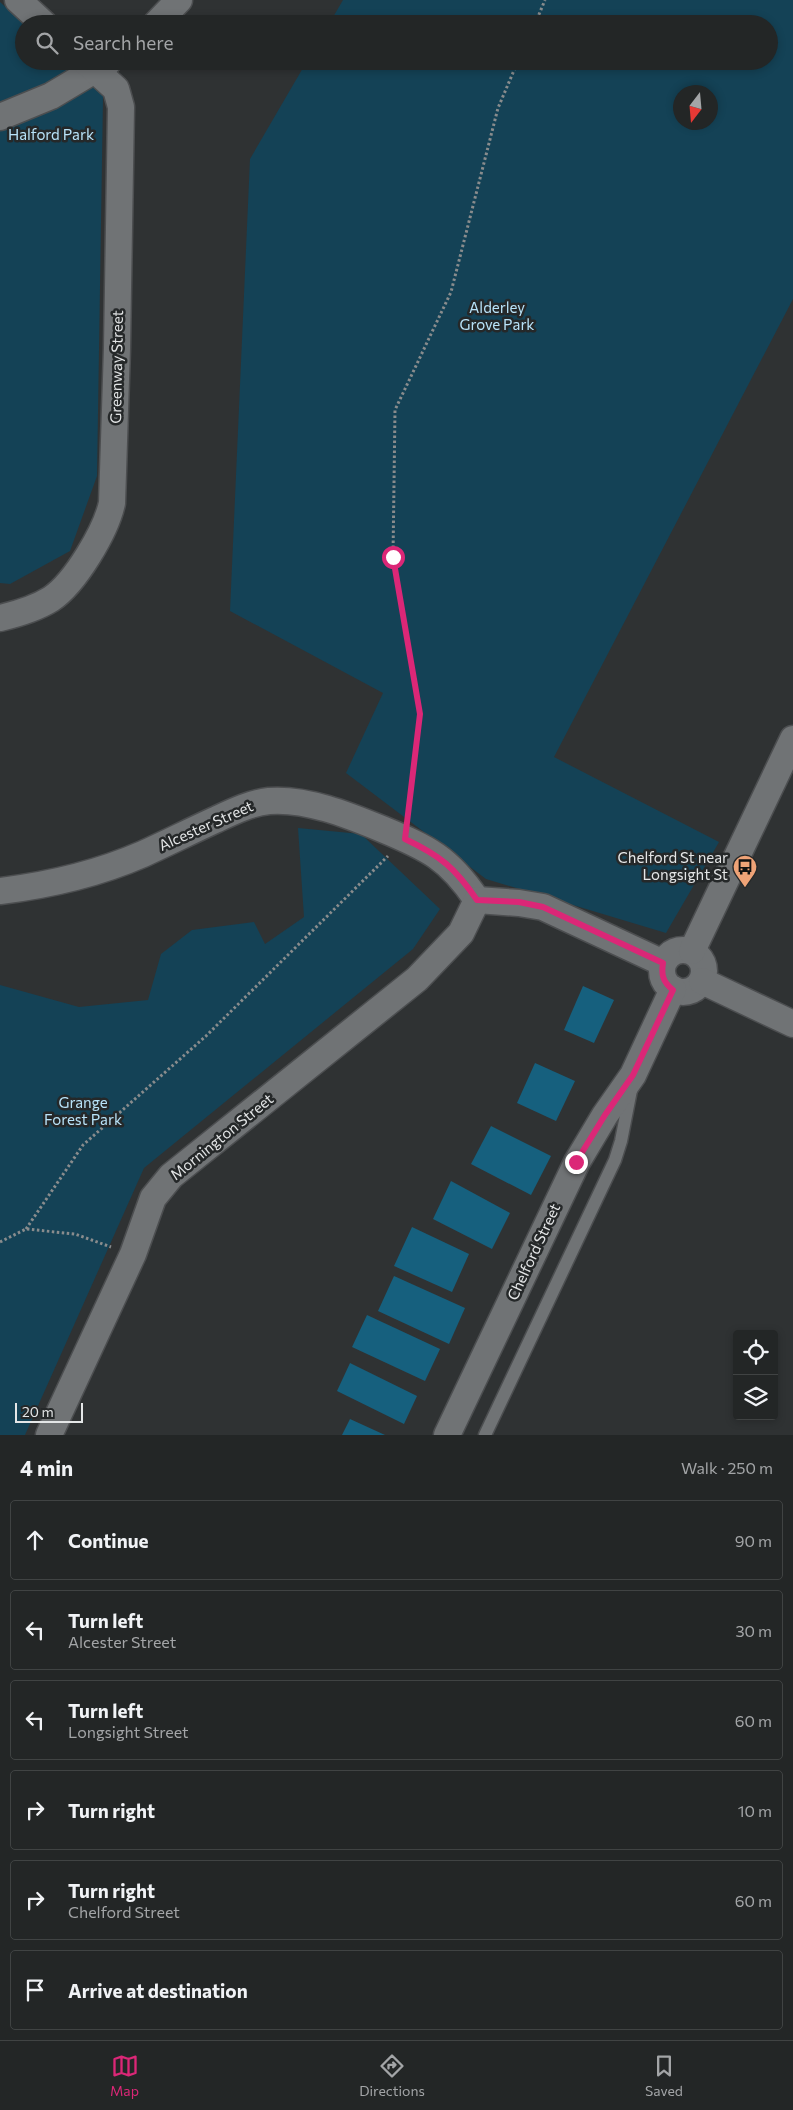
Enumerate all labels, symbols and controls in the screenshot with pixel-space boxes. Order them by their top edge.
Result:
search box [15,15,778,70]
icon: search [33,29,61,57]
text: Search here [73,31,173,54]
north arrow [673,85,718,130]
park label: Halford Park [8,125,94,143]
park label: Alderley Grove Park [459,298,535,333]
street label: Greenway Street [106,310,126,424]
route start [382,546,405,569]
street label: Alcester Street [156,796,256,854]
place label: Chelford St near Longsight St [618,848,728,883]
bus stop icon: Chelford St near Longsight St [732,854,758,888]
street label: Mornington Street [166,1089,277,1183]
park label: Grange Forest Park [44,1093,122,1128]
route end [565,1151,588,1174]
street label: Chelford Street [503,1200,563,1303]
map controls [733,1330,778,1420]
button: locate [733,1330,778,1375]
button: layers [733,1375,778,1420]
scale bar [15,1400,82,1423]
text: 20 m [22,1403,54,1420]
text: 4 min [20,1455,73,1480]
text: Walk · 250 m [681,1458,773,1477]
icon: ahead [21,1526,49,1554]
text: Continue [68,1529,148,1552]
text: 90 m [735,1531,772,1550]
text: Turn left [68,1609,143,1632]
icon: left [21,1616,49,1644]
text: 30 m [735,1621,772,1640]
text: Alcester Street [68,1632,176,1651]
text: Turn left [68,1699,143,1722]
icon: left [21,1706,49,1734]
text: 60 m [735,1711,772,1730]
text: Longsight Street [68,1722,189,1741]
icon: right [21,1796,49,1824]
text: Turn right [68,1799,155,1822]
text: 10 m [738,1801,772,1820]
text: Turn right [68,1879,155,1902]
icon: right [21,1886,49,1914]
text: 60 m [735,1891,772,1910]
text: Chelford Street [68,1902,180,1921]
icon: arrive [21,1976,49,2004]
text: Arrive at destination [68,1979,248,2002]
tab: Map [110,2052,139,2099]
tab: Directions [359,2052,425,2099]
tab: Saved [645,2052,683,2099]

